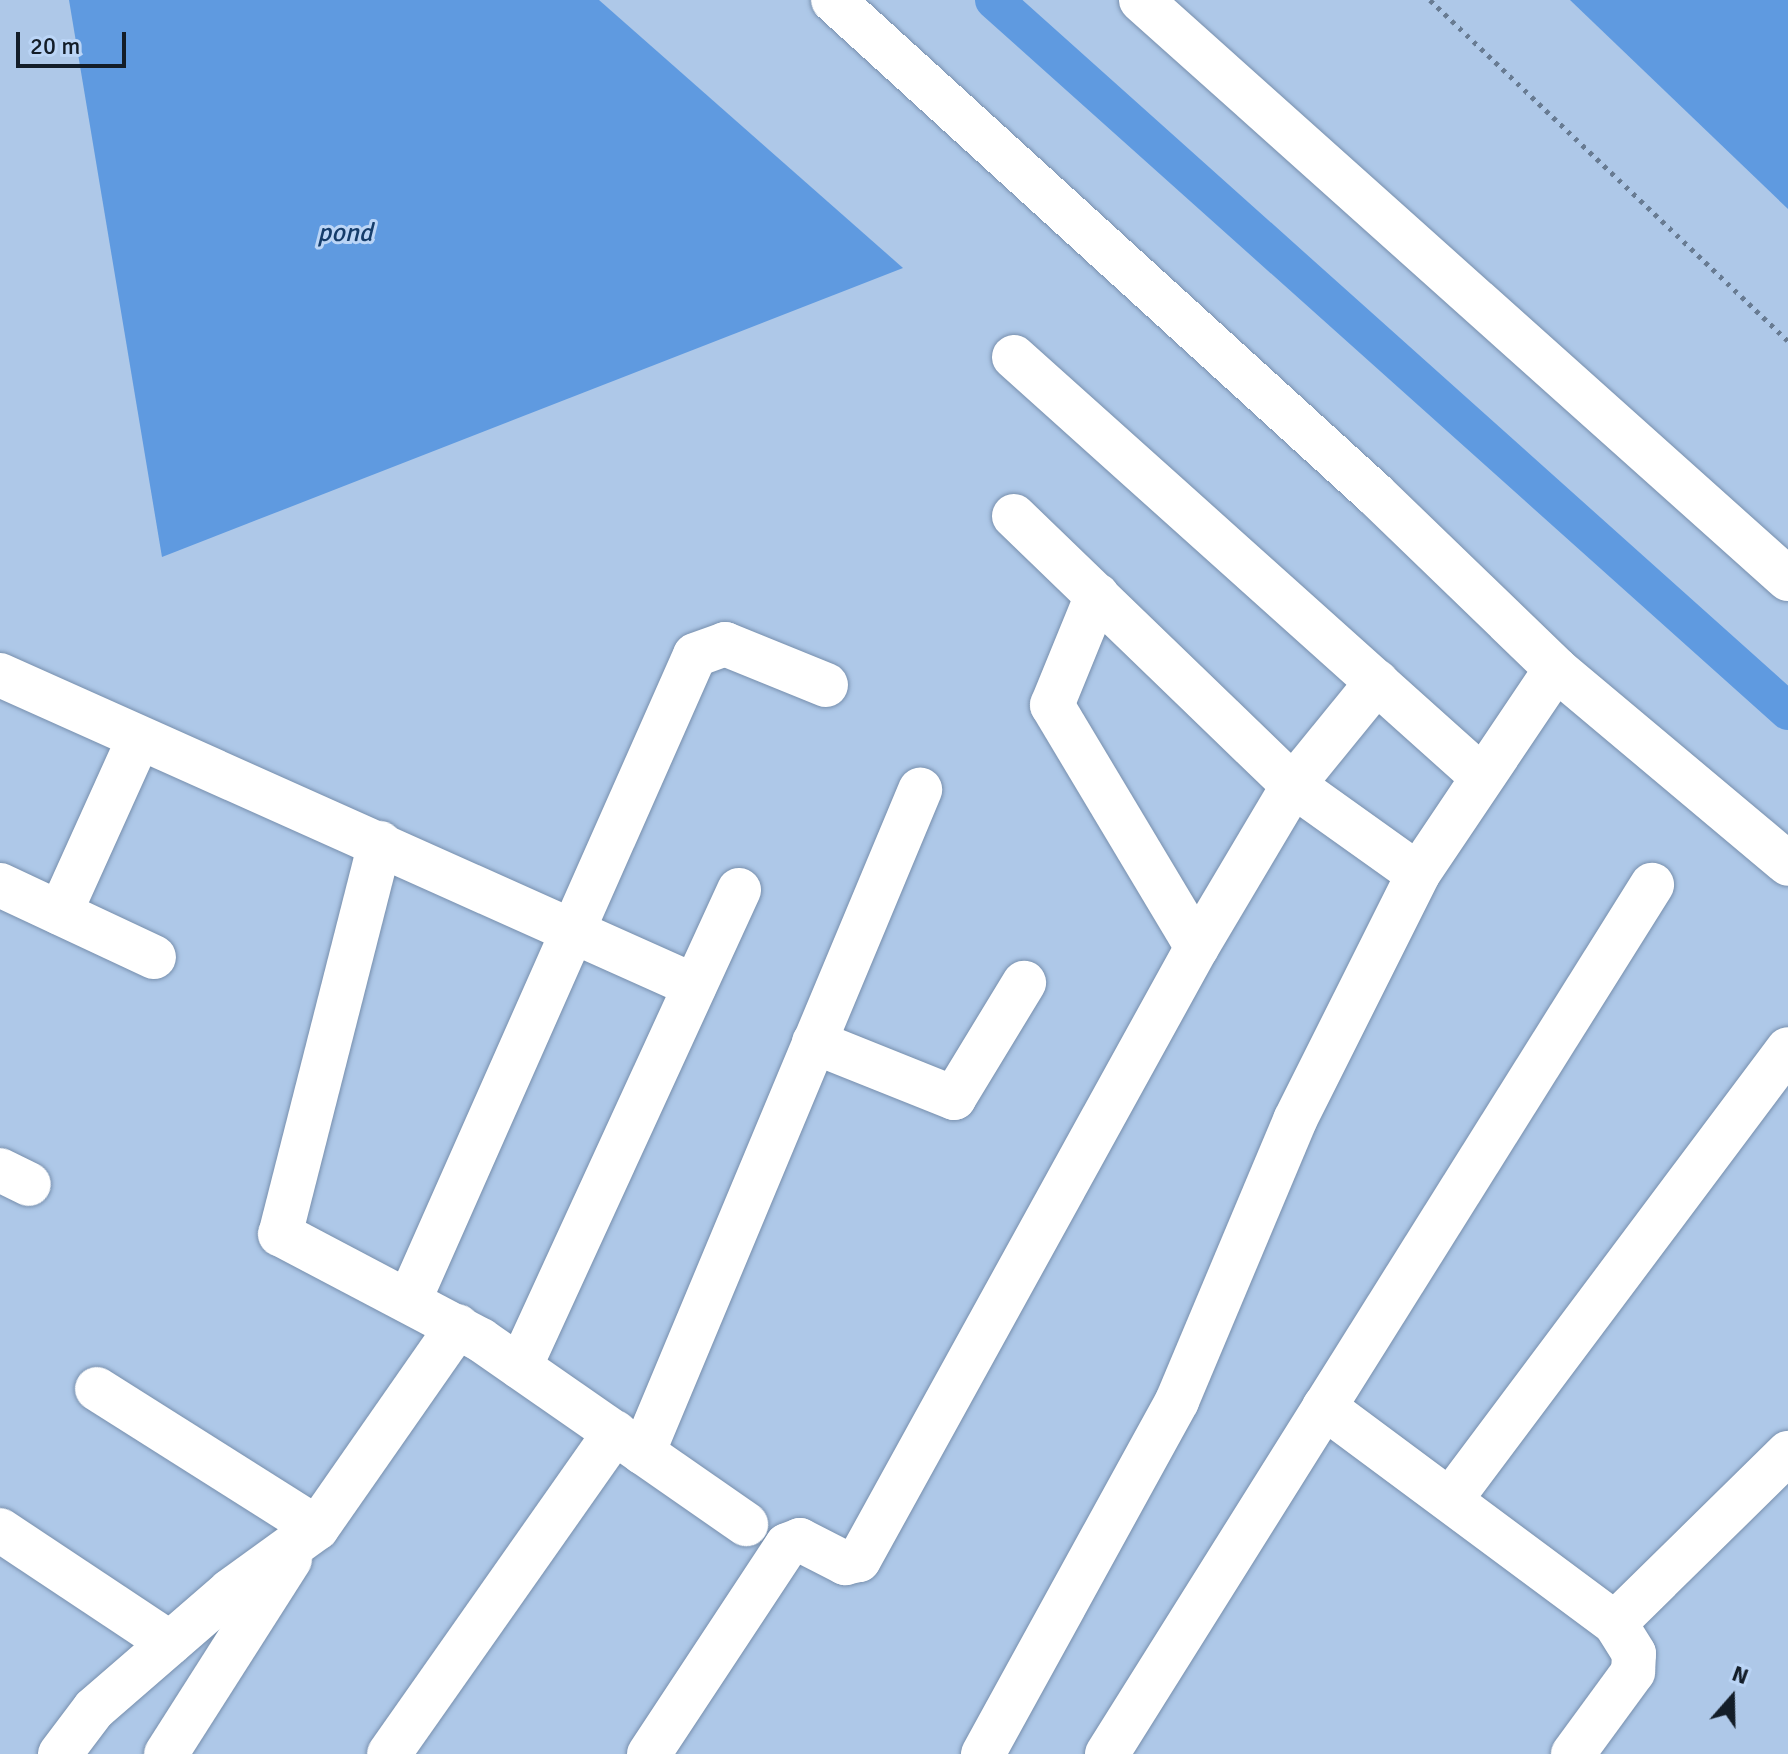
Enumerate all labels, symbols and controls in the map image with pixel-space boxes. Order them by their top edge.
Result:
scale bar [20,16,130,66]
text: 20 m [30,31,80,61]
water label: pond [317,218,373,250]
north arrow [1692,1658,1772,1738]
text: N [1729,1660,1752,1690]

